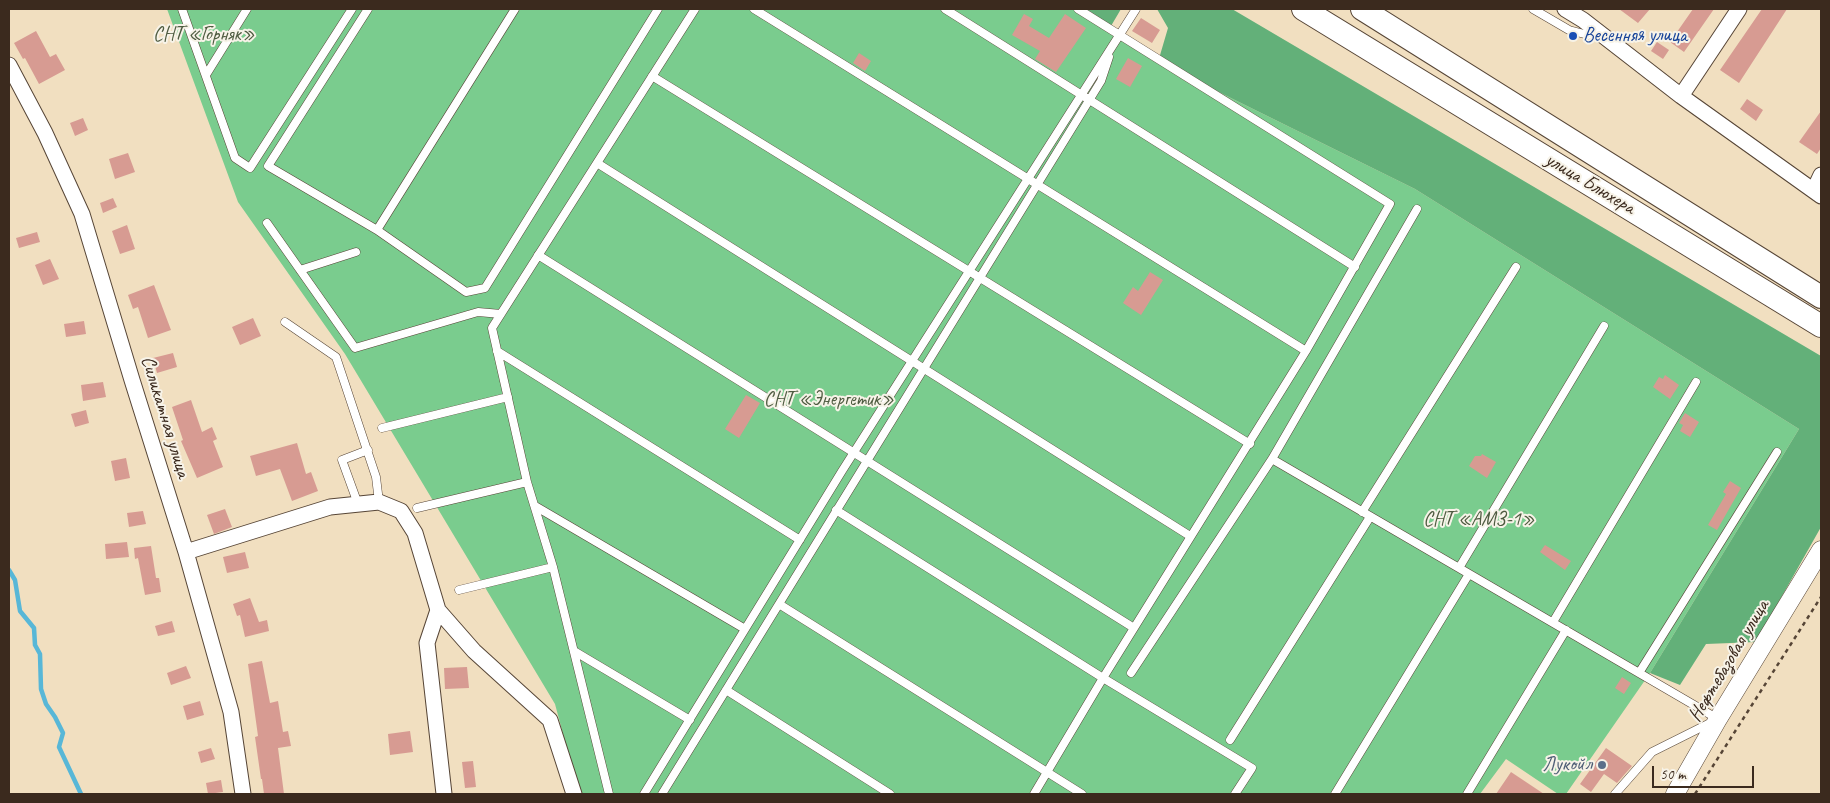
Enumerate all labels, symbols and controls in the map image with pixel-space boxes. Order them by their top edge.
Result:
park label: СНТ «Горняк» [153,23,255,47]
place label: Весенняя улица [1583,24,1687,48]
marker: Весенняя улица [1567,30,1579,42]
street label: улица Блюхера [1541,148,1639,220]
street label: Силикатная улица [135,353,195,481]
park label: СНТ «Энергетик» [764,388,894,412]
park label: СНТ «АМЗ-1» [1423,508,1535,532]
street label: Нефтебазовая улица [1683,596,1775,726]
place label: Лукойл [1543,753,1592,777]
scale bar [1655,756,1758,788]
marker: Лукойл [1596,759,1608,771]
text: 50 m [1660,765,1686,784]

